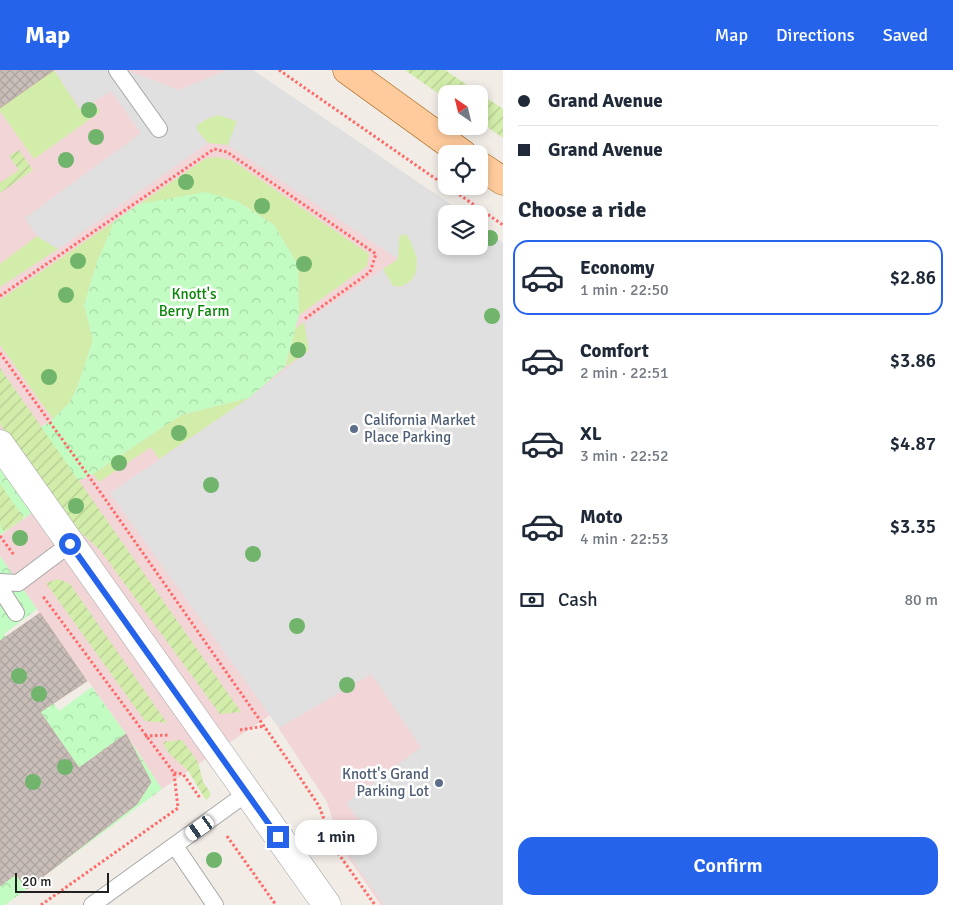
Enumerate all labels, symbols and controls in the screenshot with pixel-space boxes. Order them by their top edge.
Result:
text: Map [25,20,70,50]
text: Map [715,24,748,46]
text: Directions [776,24,855,46]
text: Saved [883,24,928,46]
north arrow [438,85,488,135]
map controls [438,85,488,255]
text: Grand Avenue [548,89,663,113]
text: Grand Avenue [548,138,663,162]
button: locate [438,145,488,195]
text: Choose a ride [518,196,646,223]
button: layers [438,205,488,255]
icon: car [520,255,565,300]
text: Economy [580,256,654,280]
text: $2.86 [890,266,936,290]
text: 1 min · 22:50 [580,280,669,300]
park label: Knott's Berry Farm [159,285,229,320]
icon: car [520,338,565,383]
text: Comfort [580,339,649,363]
text: $3.86 [890,349,936,373]
text: 2 min · 22:51 [580,363,669,383]
place label: California Market Place Parking [364,411,475,446]
icon: car [520,421,565,466]
text: XL [580,422,602,446]
marker: California Market Place Parking [348,423,360,435]
text: $4.87 [890,432,936,456]
text: 3 min · 22:52 [580,446,669,466]
icon: car [520,504,565,549]
text: Moto [580,505,623,529]
text: $3.35 [890,515,936,539]
text: 4 min · 22:53 [580,529,669,549]
route start [59,533,81,555]
icon: cash [518,586,546,614]
text: Cash [558,588,598,612]
text: 80 m [904,590,938,610]
place label: Knott's Grand Parking Lot [342,765,429,800]
marker: Knott's Grand Parking Lot [433,777,445,789]
car [183,813,216,843]
callout: 1 min [296,820,378,854]
route end [267,826,289,848]
text: 1 min [317,827,355,847]
button: Confirm [518,837,938,895]
scale bar [15,870,109,893]
text: 20 m [22,873,51,890]

